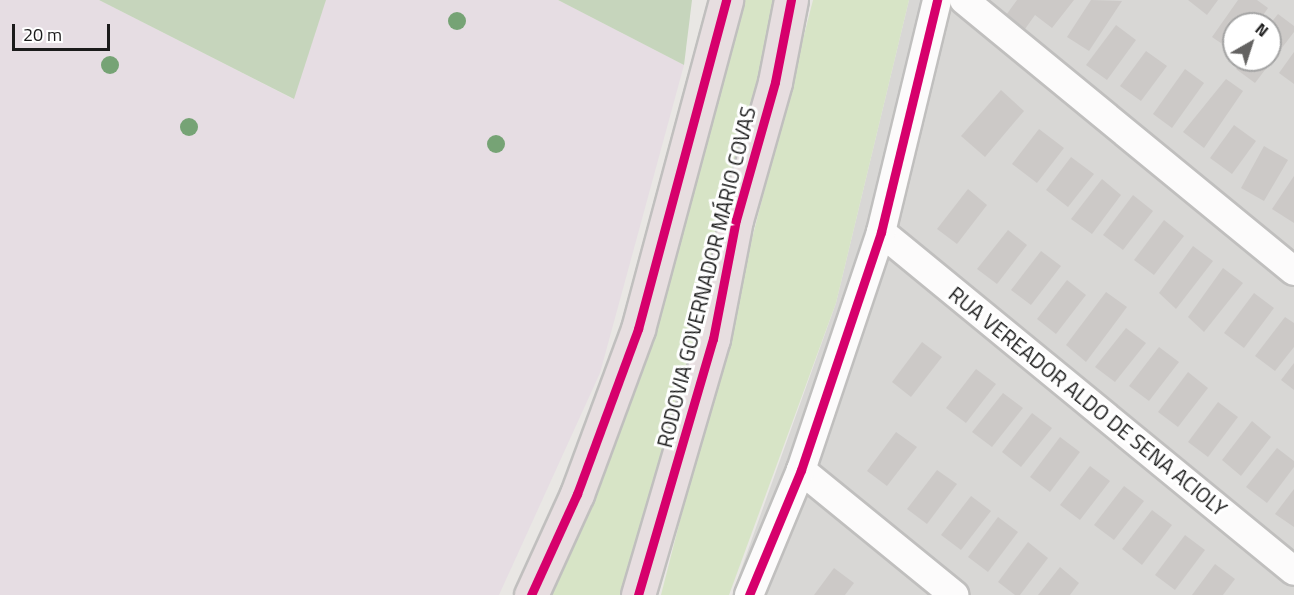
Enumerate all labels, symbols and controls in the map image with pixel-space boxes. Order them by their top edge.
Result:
scale bar [15,12,112,50]
north arrow [1222,12,1282,72]
text: N [1250,17,1274,42]
text: 20 m [23,21,62,48]
street label: RODOVIA GOVERNADOR MÁRIO COVAS [651,104,761,450]
street label: RUA VEREADOR ALDO DE SENA ACIOLY [944,281,1232,521]

